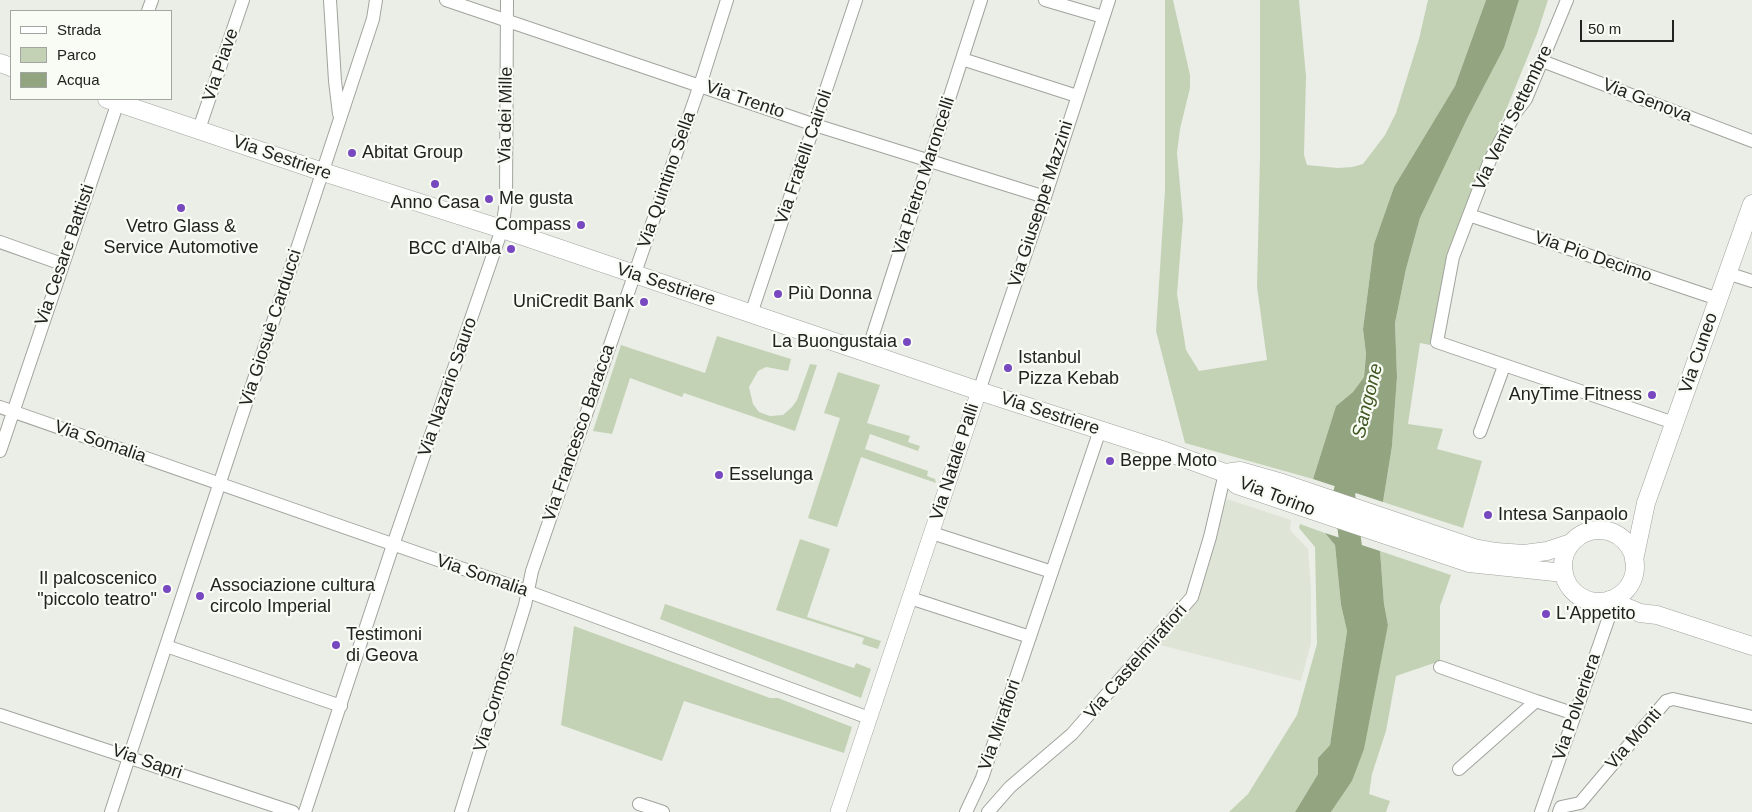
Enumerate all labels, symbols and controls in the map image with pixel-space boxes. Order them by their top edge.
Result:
legend [10,10,172,100]
scale bar [1582,10,1676,42]
text: 50 m [1588,20,1621,37]
text: Strada [57,21,101,38]
street label: Via Piave [198,26,244,104]
street label: Via Venti Settembre [1468,42,1558,194]
text: Parco [57,46,96,63]
street label: Via dei Mille [494,66,518,164]
text: Acqua [57,71,100,88]
street label: Via Genova [1599,74,1695,128]
street label: Via Trento [703,76,787,124]
street label: Via Fratelli Cairoli [771,87,837,227]
street label: Via Pietro Maroncelli [888,94,960,258]
street label: Via Quintino Sella [634,109,700,251]
street label: Via Giuseppe Mazzini [1004,118,1078,290]
street label: Via Sestriere [230,131,334,185]
place label: Abitat Group [362,142,463,164]
marker: Abitat Group [346,147,358,159]
marker: Anno Casa [429,178,441,190]
street label: Via Cesare Battisti [31,182,99,328]
place label: Me gusta [499,188,573,210]
place label: Anno Casa [390,192,480,214]
marker: Me gusta [483,193,495,205]
marker: Vetro Glass & Service Automotive [175,202,187,214]
place label: Compass [495,214,571,236]
place label: Vetro Glass & Service Automotive [103,216,259,258]
marker: Compass [575,219,587,231]
street label: Via Pio Decimo [1531,227,1655,287]
place label: BCC d'Alba [409,238,501,260]
marker: BCC d'Alba [505,243,517,255]
street label: Via Giosuè Carducci [235,247,307,409]
street label: Via Sestriere [614,259,718,311]
place label: Più Donna [788,283,872,305]
marker: Più Donna [772,288,784,300]
place label: UniCredit Bank [513,291,634,313]
marker: UniCredit Bank [638,296,650,308]
street label: Via Cuneo [1675,310,1723,396]
street label: Via Nazario Sauro [414,315,482,459]
place label: La Buongustaia [772,331,897,353]
marker: La Buongustaia [901,336,913,348]
street label: Via Francesco Baracca [539,342,619,524]
place label: Istanbul Pizza Kebab [1018,347,1119,389]
water label: Sangone [1348,361,1388,441]
marker: Istanbul Pizza Kebab [1002,362,1014,374]
place label: AnyTime Fitness [1509,384,1642,406]
street label: Via Sestriere [998,388,1102,440]
marker: AnyTime Fitness [1646,389,1658,401]
street label: Via Natale Palli [926,401,984,523]
street label: Via Somalia [51,416,149,468]
place label: Beppe Moto [1120,450,1217,472]
marker: Beppe Moto [1104,455,1116,467]
place label: Esselunga [729,464,813,486]
marker: Esselunga [713,469,725,481]
street label: Via Torino [1236,473,1318,521]
place label: Intesa Sanpaolo [1498,504,1628,526]
marker: Intesa Sanpaolo [1482,509,1494,521]
street label: Via Somalia [433,550,531,602]
place label: Il palcoscenico "piccolo teatro" [37,568,157,610]
place label: Associazione cultura circolo Imperial [210,575,375,618]
marker: Il palcoscenico "piccolo teatro" [161,583,173,595]
marker: Associazione cultura circolo Imperial [194,590,206,602]
street label: Via Castelmirafiori [1080,600,1192,724]
place label: L'Appetito [1556,603,1635,625]
marker: L'Appetito [1540,608,1552,620]
place label: Testimoni di Geova [346,624,422,666]
marker: Testimoni di Geova [330,639,342,651]
street label: Via Cormons [470,649,520,755]
street label: Via Polveriera [1549,651,1605,763]
street label: Via Mirafiori [974,677,1026,773]
street label: Via Monti [1601,704,1667,774]
street label: Via Sapri [109,740,185,784]

